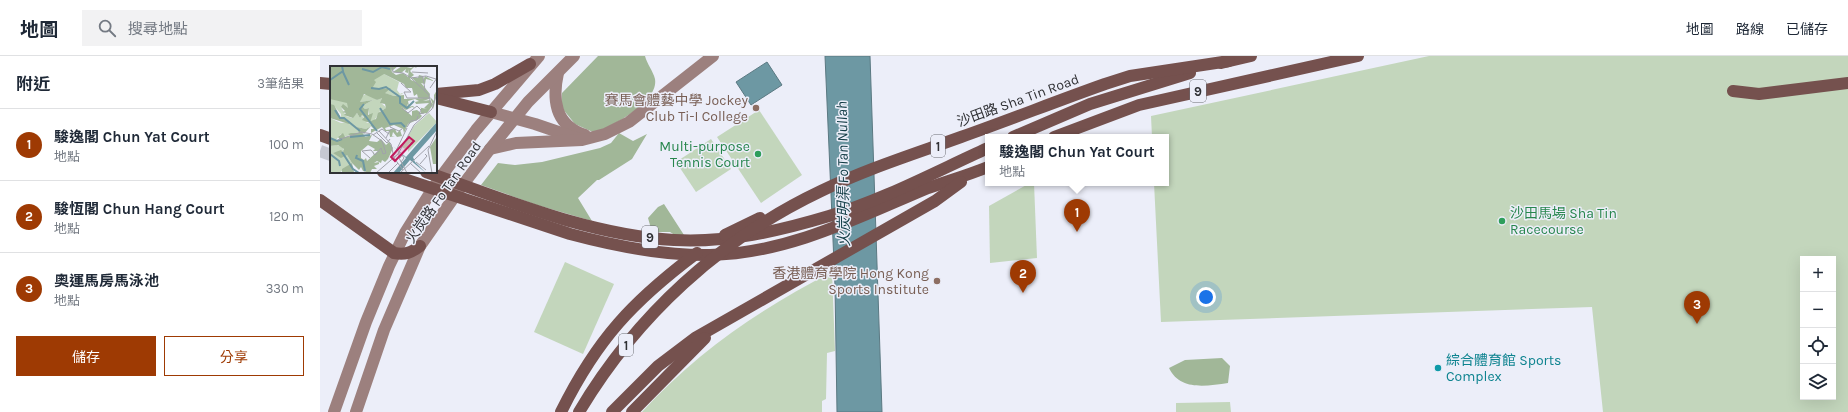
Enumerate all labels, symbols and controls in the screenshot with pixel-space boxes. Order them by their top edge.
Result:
search box [82,10,362,46]
icon: search [96,17,118,39]
text: 地圖 [20,19,58,41]
text: 搜尋地點 [128,20,188,38]
text: 地圖 [1686,21,1714,38]
text: 路線 [1736,21,1764,38]
text: 已儲存 [1786,21,1828,38]
inset map [330,66,437,173]
street label: 沙田路 Sha Tin Road [955,71,1081,130]
text: 附近 [16,74,50,94]
text: 3筆結果 [257,76,304,91]
road number: 9 [1190,80,1206,102]
place label: 賽馬會體藝中學 Jockey Club Ti-I College [605,92,748,125]
water label: 火炭明渠 Fo Tan Nullah [833,101,853,247]
marker: 賽馬會體藝中學 Jockey Club Ti-I College [751,103,761,113]
text: 駿逸閣 Chun Yat Court [54,128,210,146]
popup [985,134,1169,186]
road number: 1 [931,135,945,157]
text: 1 [27,137,31,152]
text: 100 m [269,137,304,152]
street label: 火炭路 Fo Tan Road [402,138,485,247]
place label: Multi-purpose Tennis Court [659,138,750,171]
text: 駿逸閣 Chun Yat Court [999,143,1155,161]
text: 地點 [54,149,80,164]
marker: Multi-purpose Tennis Court [753,149,763,159]
text: 地點 [999,164,1025,179]
pin: 1 [1064,199,1090,232]
text: 駿恆閣 Chun Hang Court [54,200,225,218]
place label: 沙田馬場 Sha Tin Racecourse [1510,205,1617,238]
text: 2 [25,209,33,224]
text: 120 m [269,209,304,224]
marker: 沙田馬場 Sha Tin Racecourse [1497,216,1507,226]
text: 地點 [54,221,80,236]
road number: 9 [642,226,658,248]
map controls [1800,256,1836,400]
button: + [1800,256,1836,292]
pin: 2 [1010,260,1036,293]
place label: 香港體育學院 Hong Kong Sports Institute [772,265,929,298]
text: 奧運馬房馬泳池 [54,272,159,290]
marker: 香港體育學院 Hong Kong Sports Institute [932,276,942,286]
text: 3 [25,281,33,296]
text: 330 m [266,281,304,296]
your location [1196,287,1216,307]
pin: 3 [1684,291,1710,324]
button: − [1800,292,1836,328]
text: 地點 [54,293,80,308]
button: locate [1800,328,1836,364]
road number: 1 [619,334,633,356]
button: 儲存 [16,336,156,376]
button: 分享 [164,336,304,376]
place label: 綜合體育館 Sports Complex [1446,352,1561,385]
marker: 綜合體育館 Sports Complex [1433,363,1443,373]
button: layers [1800,364,1836,400]

